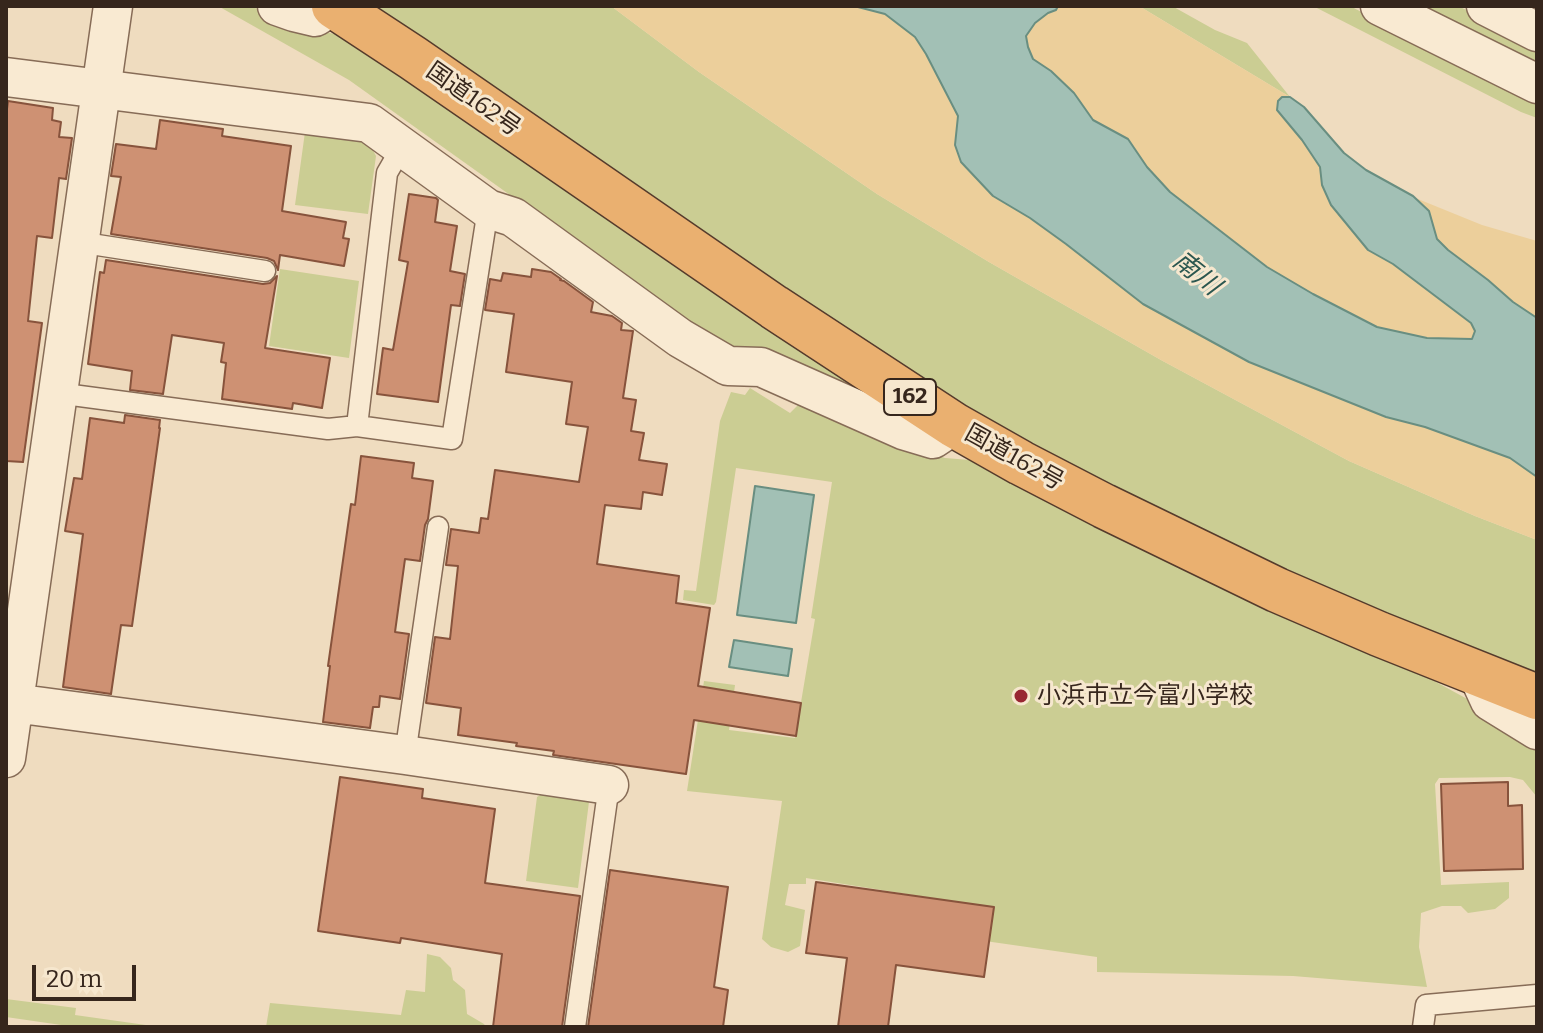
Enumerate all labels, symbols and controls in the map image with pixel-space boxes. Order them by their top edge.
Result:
street label: 国道162号 [420,57,526,143]
water label: 南川 [1166,246,1226,302]
road number: 162 [884,379,936,415]
street label: 国道162号 [960,419,1068,497]
place label: 小浜市立今富小学校 [1037,682,1253,710]
marker: 小浜市立今富小学校 [1012,687,1030,705]
scale bar [36,949,140,999]
text: 20 m [46,965,102,993]

